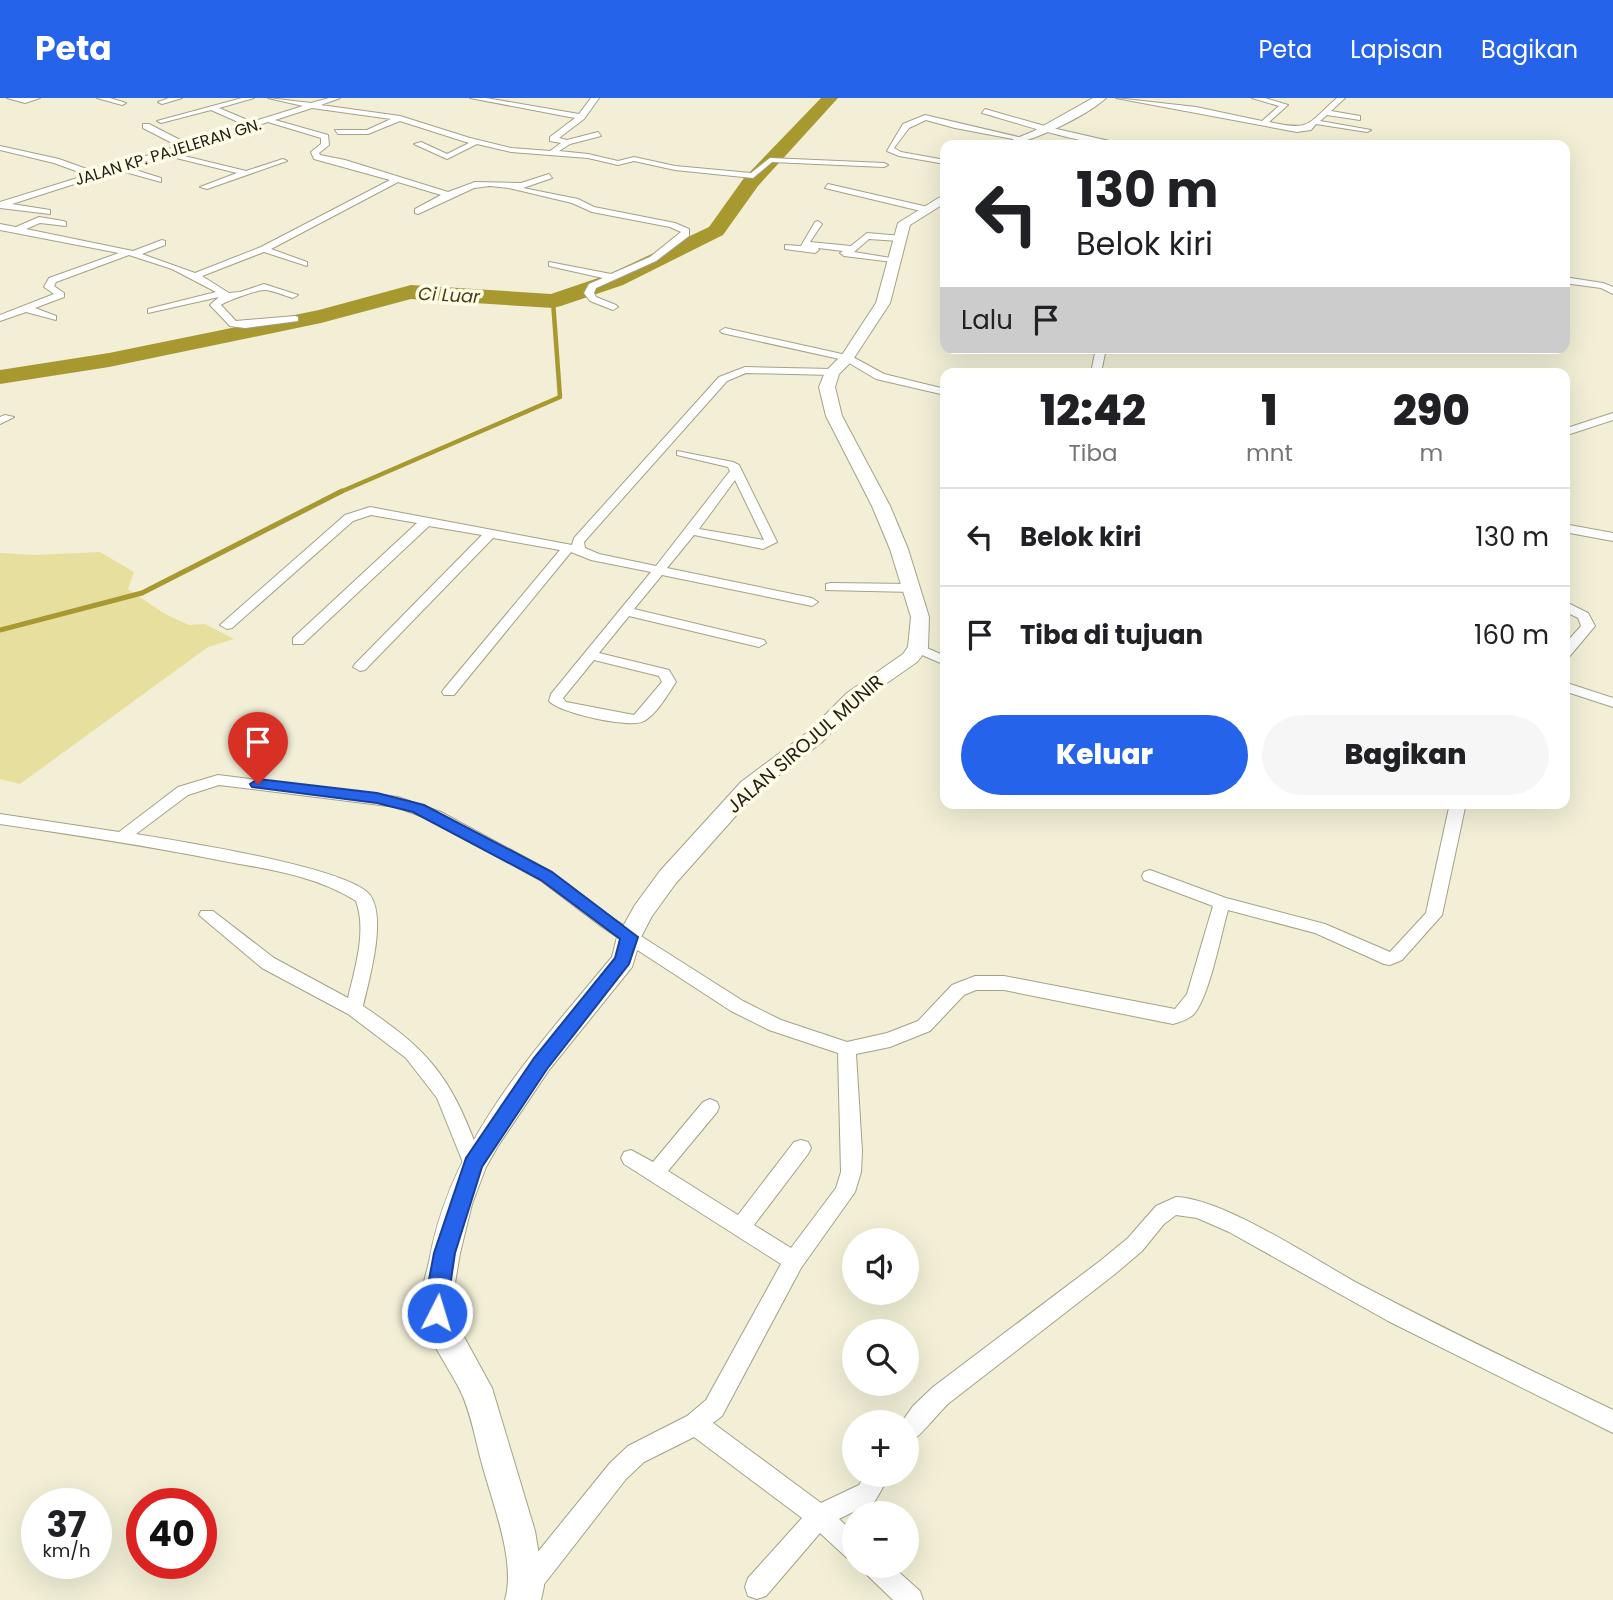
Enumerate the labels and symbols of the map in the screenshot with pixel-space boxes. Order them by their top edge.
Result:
street label: JALAN KP. PAJELERAN GN. [72,113,264,191]
water label: Ci Luar [417,281,482,309]
street label: JALAN SIROJUL MUNIR [721,668,889,820]
pin [228,712,288,784]
position arrow [400,1276,474,1350]
speed limit sign: 40 [126,1488,217,1579]

